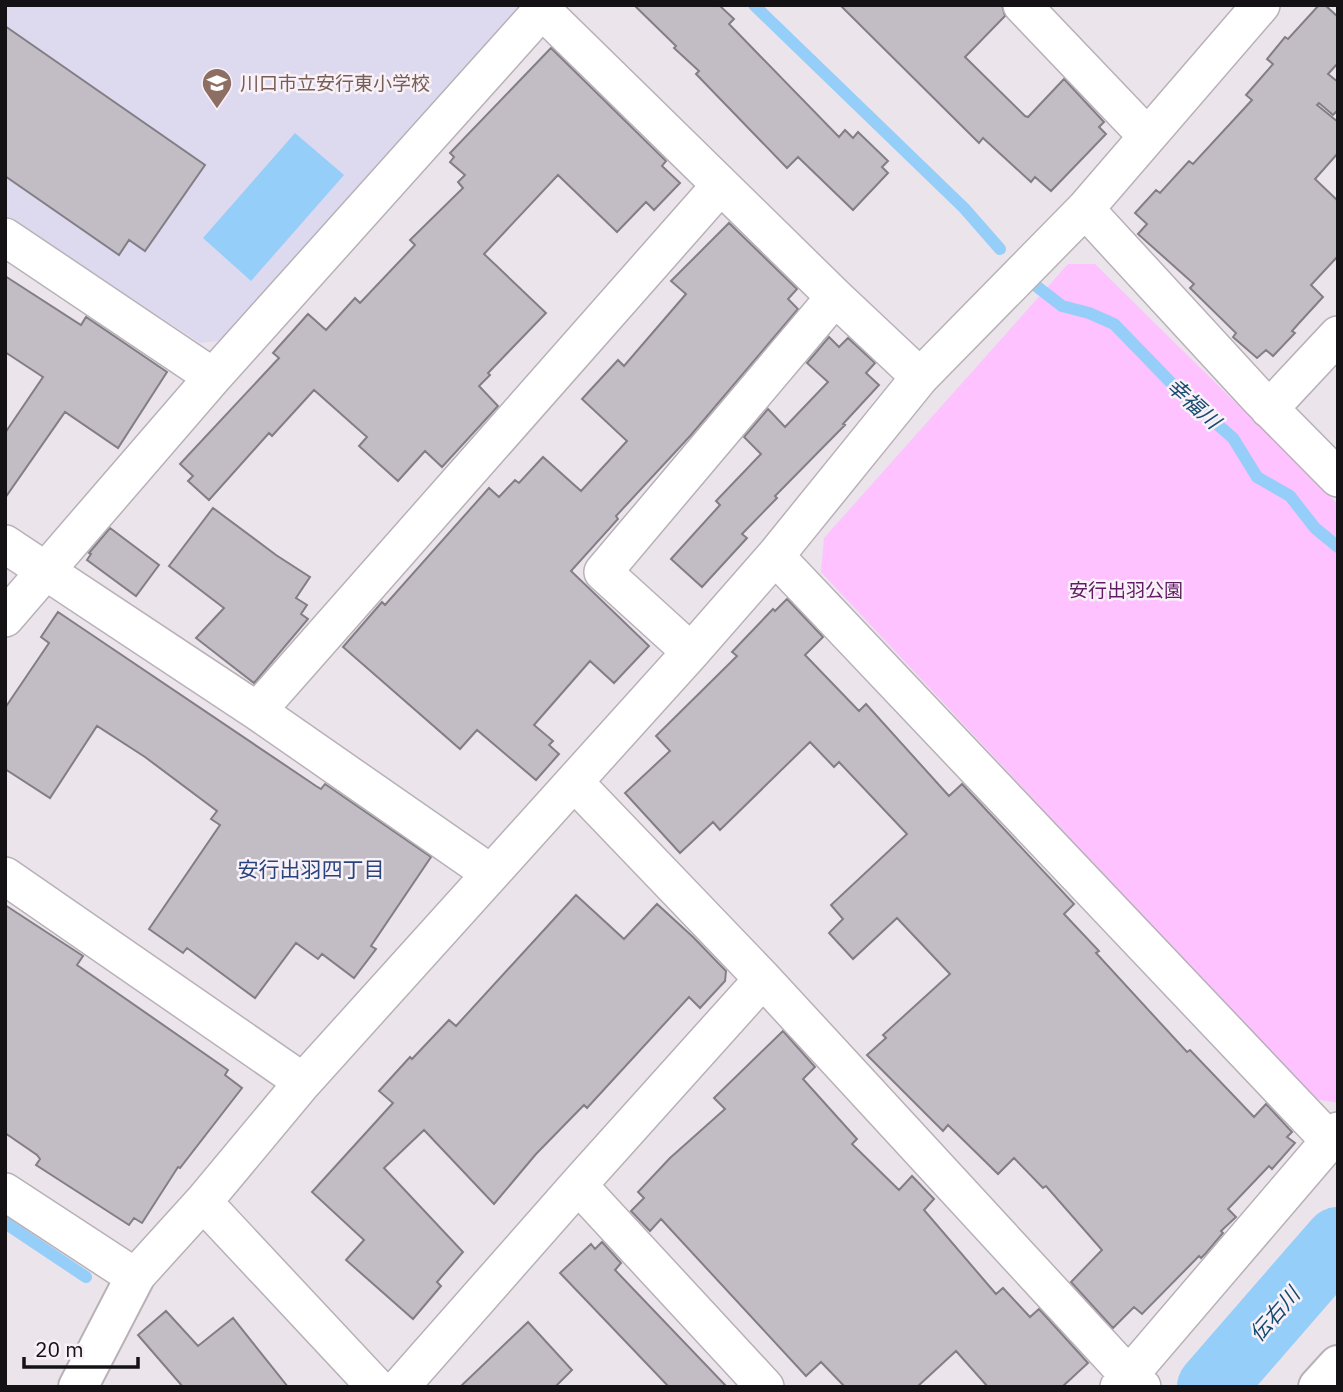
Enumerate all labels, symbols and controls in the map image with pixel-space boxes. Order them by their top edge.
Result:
school or university icon: 川口市立安行東小学校 [200,66,234,110]
place label: 川口市立安行東小学校 [240,71,430,95]
water label: 幸福川 [1161,372,1228,436]
park label: 安行出羽公園 [1069,578,1183,602]
district label: 安行出羽四丁目 [238,855,385,883]
water label: 伝右川 [1243,1280,1307,1347]
scale bar [24,1326,138,1370]
text: 20 m [35,1335,84,1363]

